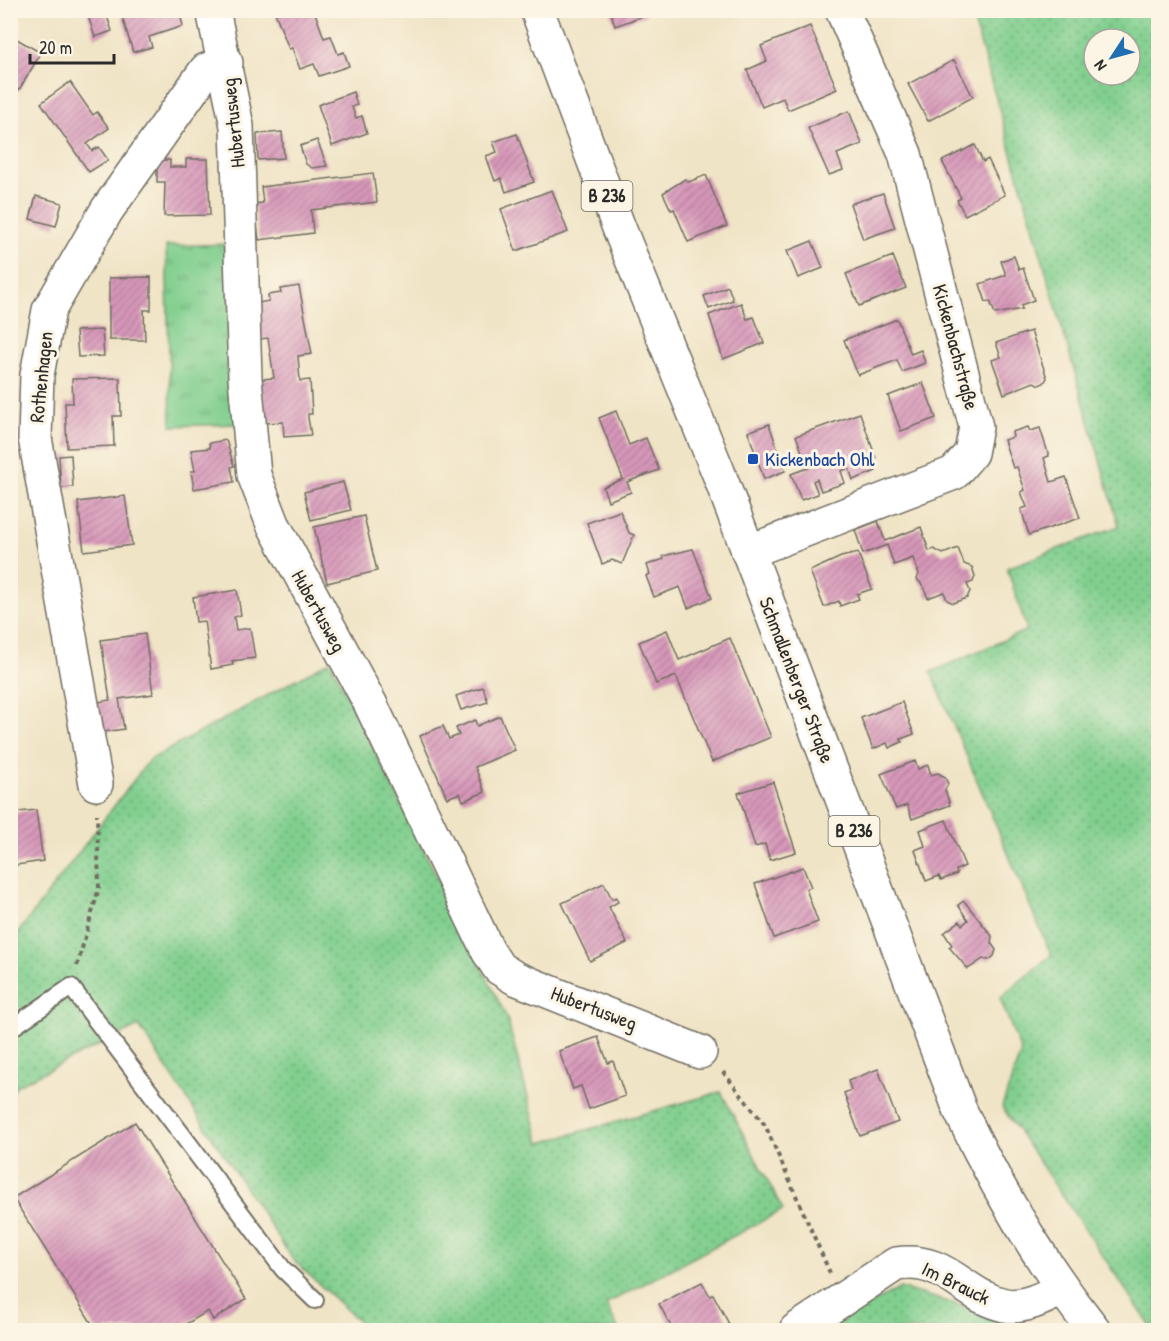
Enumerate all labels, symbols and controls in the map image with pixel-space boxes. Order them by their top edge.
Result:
scale bar [30,27,114,65]
north arrow [1082,27,1142,87]
text: 20 m [39,35,72,60]
text: N [1088,56,1111,76]
street label: Hubertusweg [214,77,251,169]
road number: B 236 [582,181,632,211]
street label: Kickenbachstraße [927,281,986,413]
street label: Rothenhagen [22,330,59,424]
place label: Kickenbach Ohl [765,445,875,472]
marker: Kickenbach Ohl [746,452,760,466]
street label: Hubertusweg [286,565,353,657]
street label: Schmallenberger Straße [753,593,842,767]
road number: B 236 [828,816,880,846]
street label: Hubertusweg [547,979,641,1036]
street label: Im Brauck [918,1254,995,1311]

